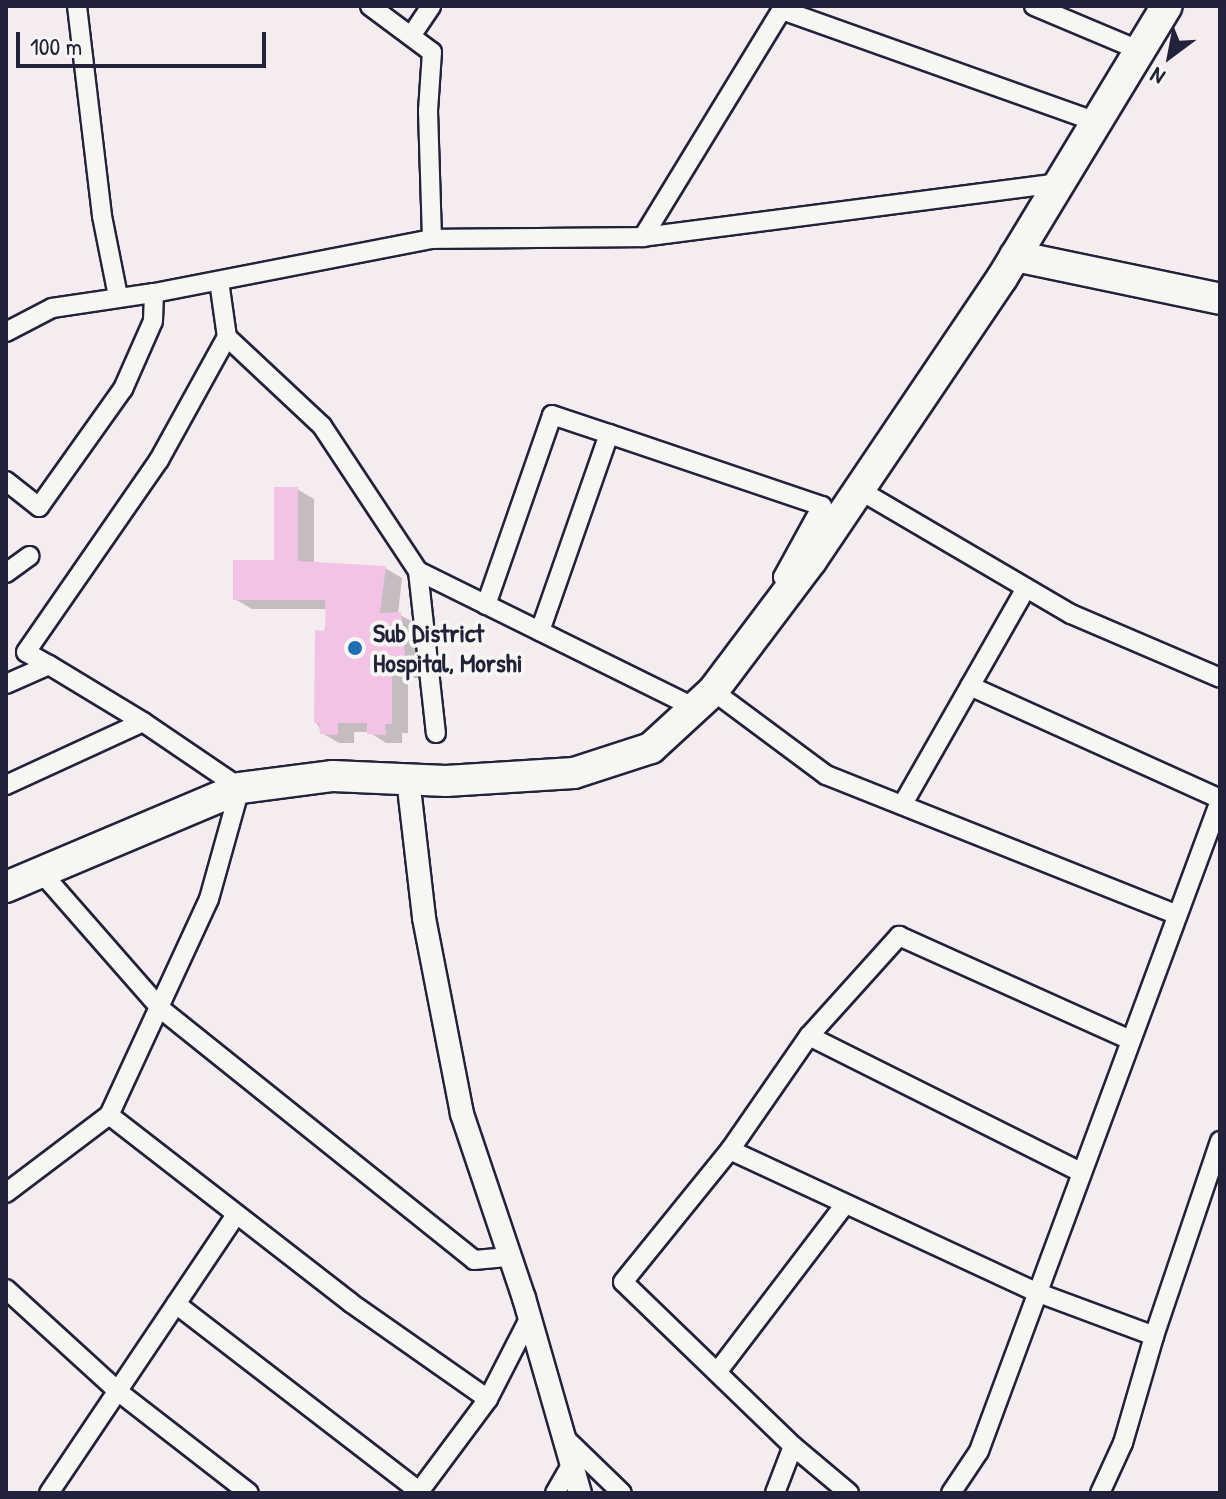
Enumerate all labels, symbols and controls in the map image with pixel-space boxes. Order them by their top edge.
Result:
scale bar [20,16,270,66]
north arrow [1130,16,1210,96]
text: 100 m [30,30,82,62]
text: N [1144,61,1170,92]
place label: Sub District Hospital, Morshi [373,617,523,678]
marker: Sub District Hospital, Morshi [344,637,366,659]

